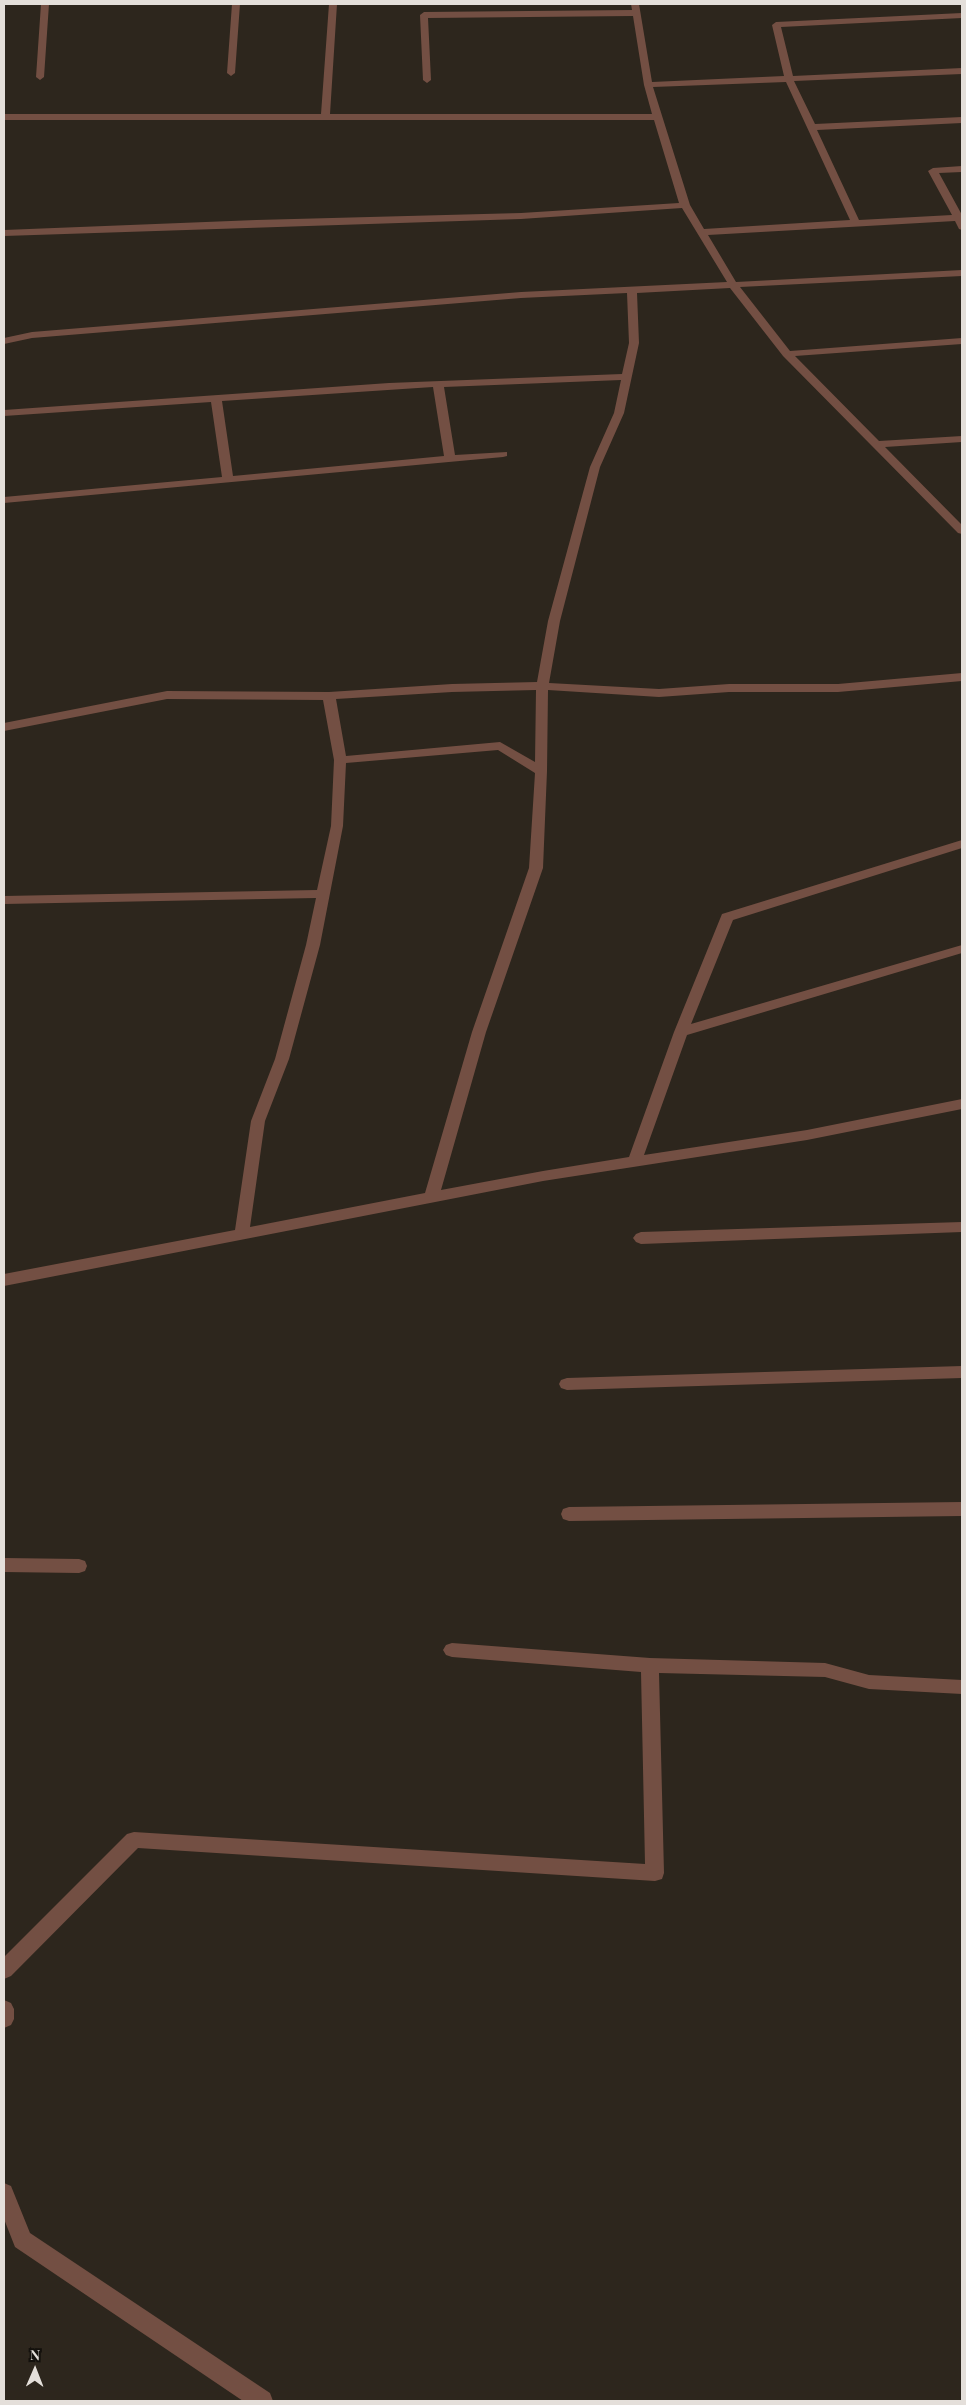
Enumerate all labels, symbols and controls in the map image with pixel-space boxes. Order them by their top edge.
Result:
north arrow [10,2345,60,2395]
text: N [30,2345,40,2364]

